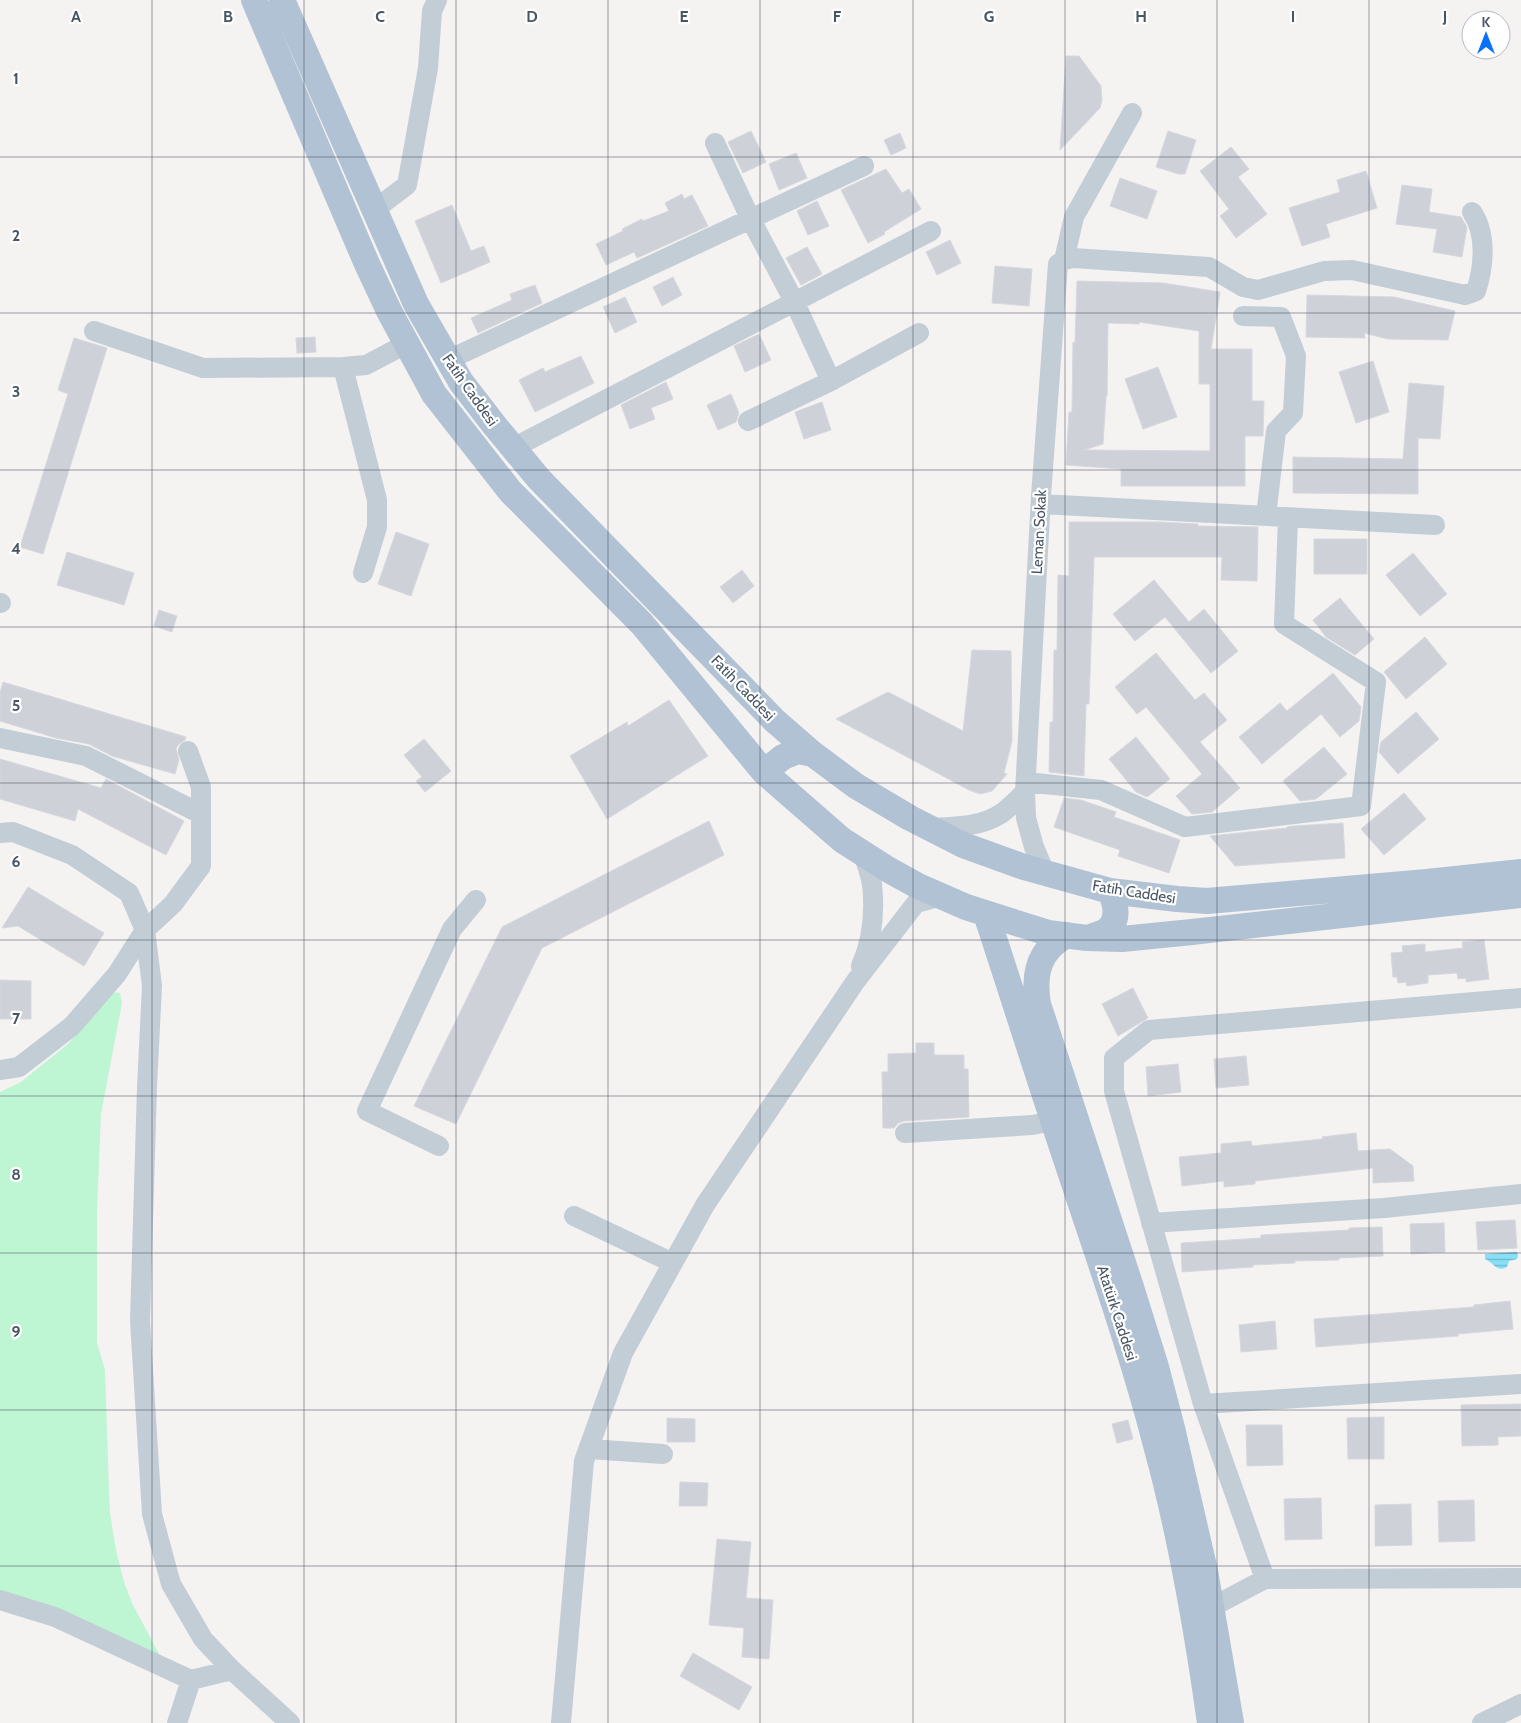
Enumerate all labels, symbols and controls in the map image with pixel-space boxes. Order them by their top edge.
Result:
text: A [71,7,81,26]
text: B [223,7,233,26]
text: C [375,7,385,26]
text: D [526,7,538,26]
text: E [679,7,689,26]
text: F [833,7,842,26]
text: G [984,7,994,26]
text: H [1135,7,1147,26]
text: I [1291,7,1295,26]
text: J [1442,7,1447,26]
north arrow [1461,10,1511,60]
text: K [1482,13,1491,31]
text: 1 [13,69,19,88]
text: 2 [12,226,20,245]
street label: Fatih Caddesi [439,350,501,430]
text: 3 [12,382,20,401]
street label: Leman Sokak [1028,489,1050,575]
text: 4 [11,539,21,558]
street label: Fatih Caddesi [707,652,779,724]
text: 5 [12,696,20,715]
text: 6 [12,852,21,871]
street label: Fatih Caddesi [1091,877,1177,907]
text: 7 [12,1009,21,1028]
text: 8 [11,1165,21,1184]
street label: Atatürk Caddesi [1093,1263,1141,1363]
text: 9 [12,1322,21,1341]

